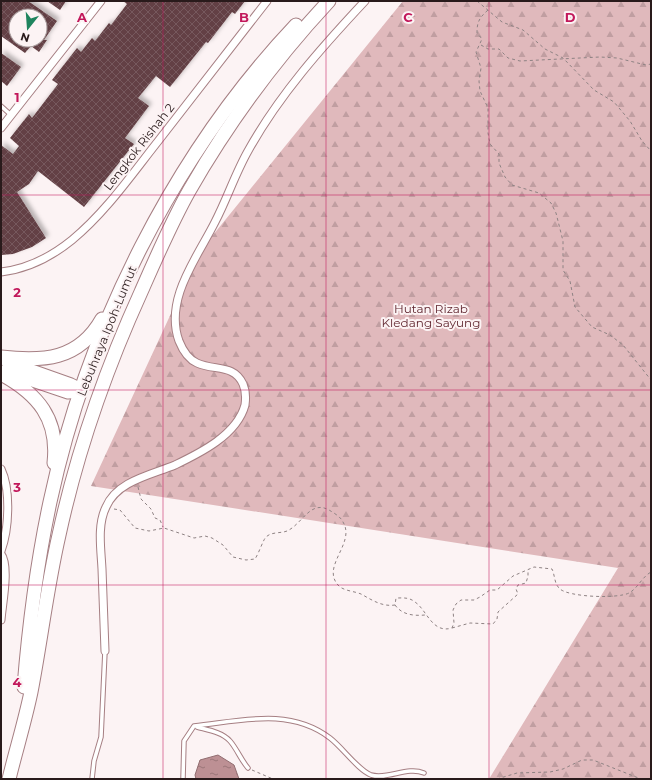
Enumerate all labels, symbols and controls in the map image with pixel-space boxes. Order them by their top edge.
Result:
north arrow [8,8,48,48]
text: A [76,9,88,25]
text: B [239,9,249,25]
text: C [403,9,413,25]
text: D [565,9,576,25]
text: N [19,30,31,46]
text: 1 [14,89,20,105]
street label: Lengkok Rishah 2 [100,100,177,193]
street label: Lebuhraya Ipoh-Lumut [74,263,140,398]
text: 2 [13,284,21,300]
park label: Hutan Rizab Kledang Sayung [382,301,480,330]
text: 3 [12,479,21,495]
text: 4 [13,674,22,690]

